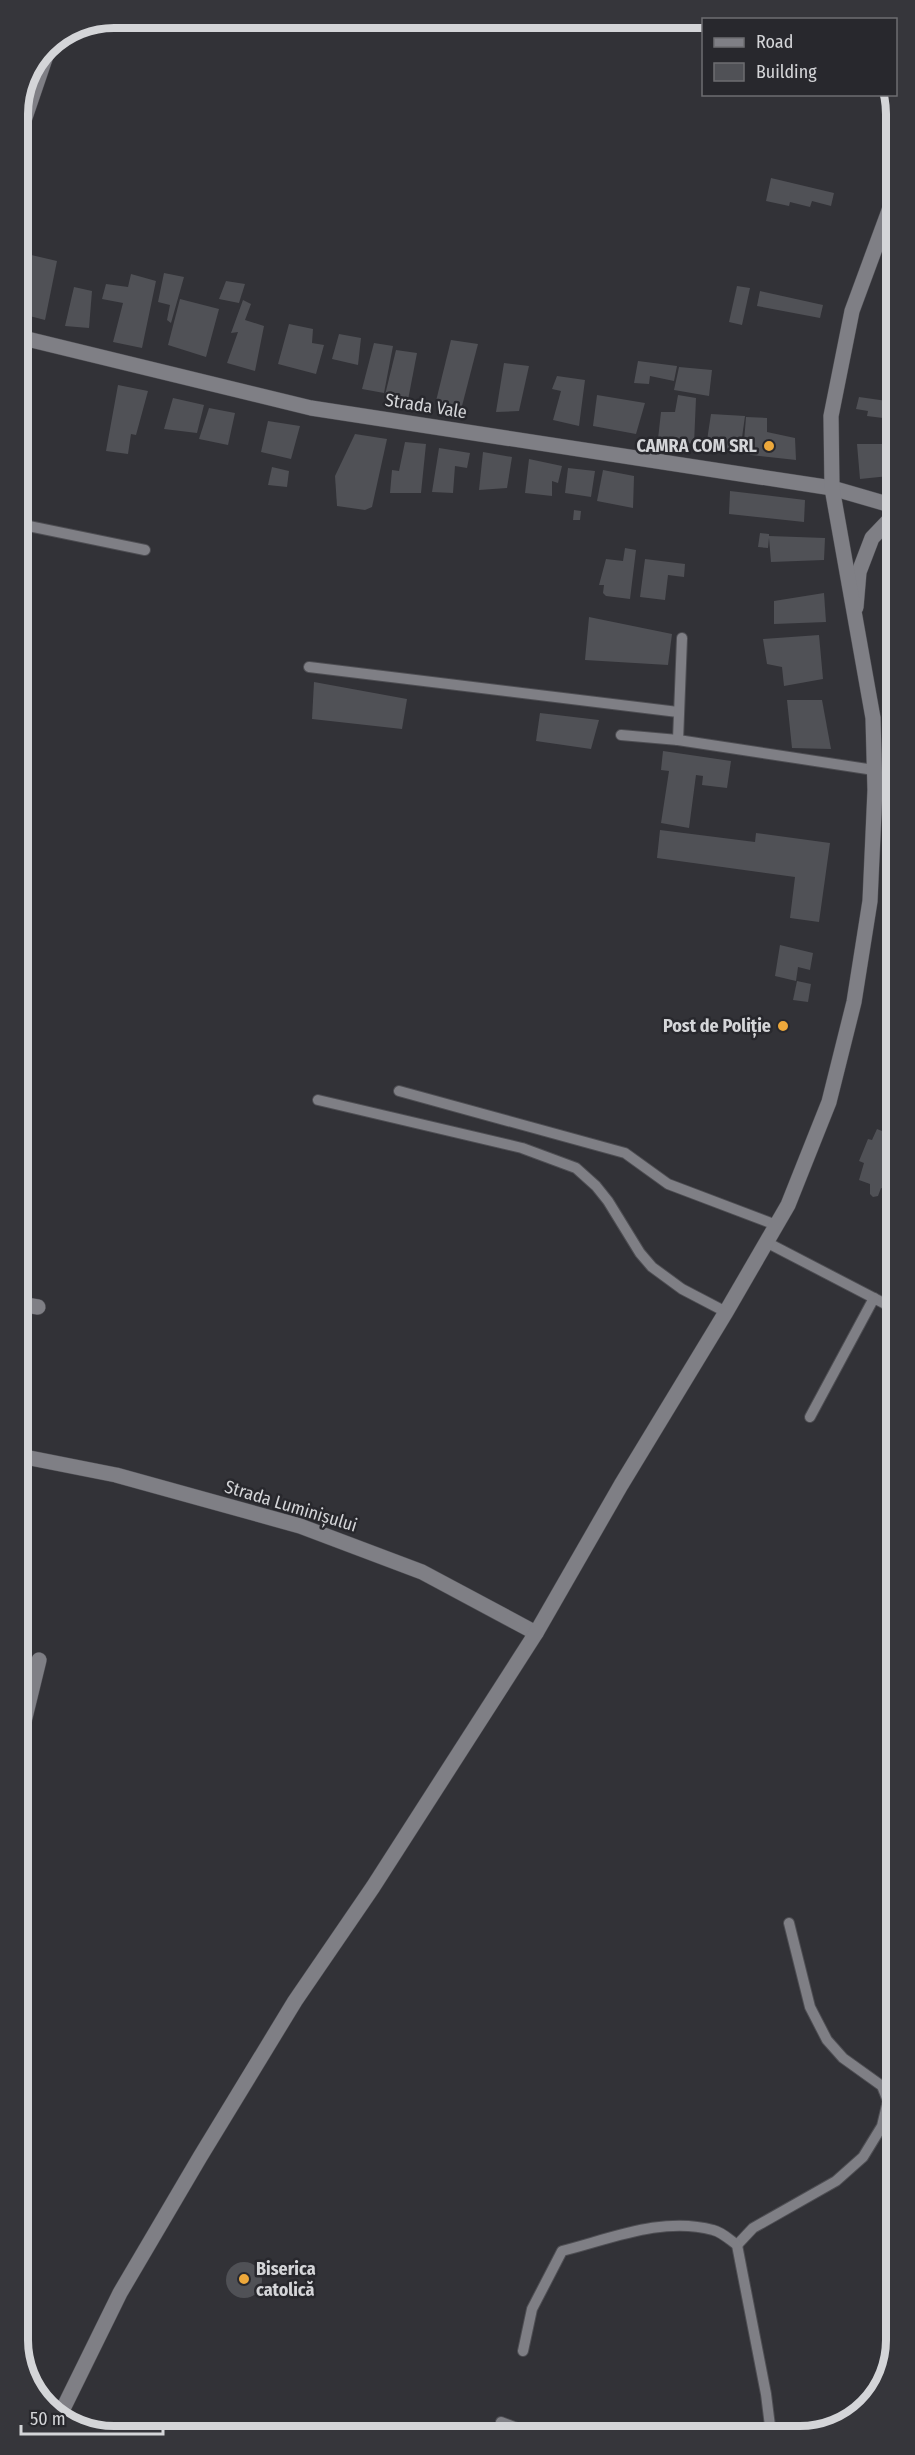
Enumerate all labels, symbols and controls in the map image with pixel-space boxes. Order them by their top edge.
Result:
legend [702,18,897,96]
text: Road [756,31,793,53]
text: Building [756,61,817,83]
street label: Strada Vale [383,389,469,423]
place label: CAMRA COM SRL [636,435,758,457]
marker: CAMRA COM SRL [762,439,776,453]
place label: Post de Poliție [663,1015,771,1038]
marker: Post de Poliție [776,1019,790,1033]
street label: Strada Luminișului [222,1475,360,1537]
place label: Biserica catolică [256,2258,316,2301]
marker: Biserica catolică [237,2272,251,2286]
scale bar [21,2398,164,2436]
text: 50 m [30,2408,66,2430]

